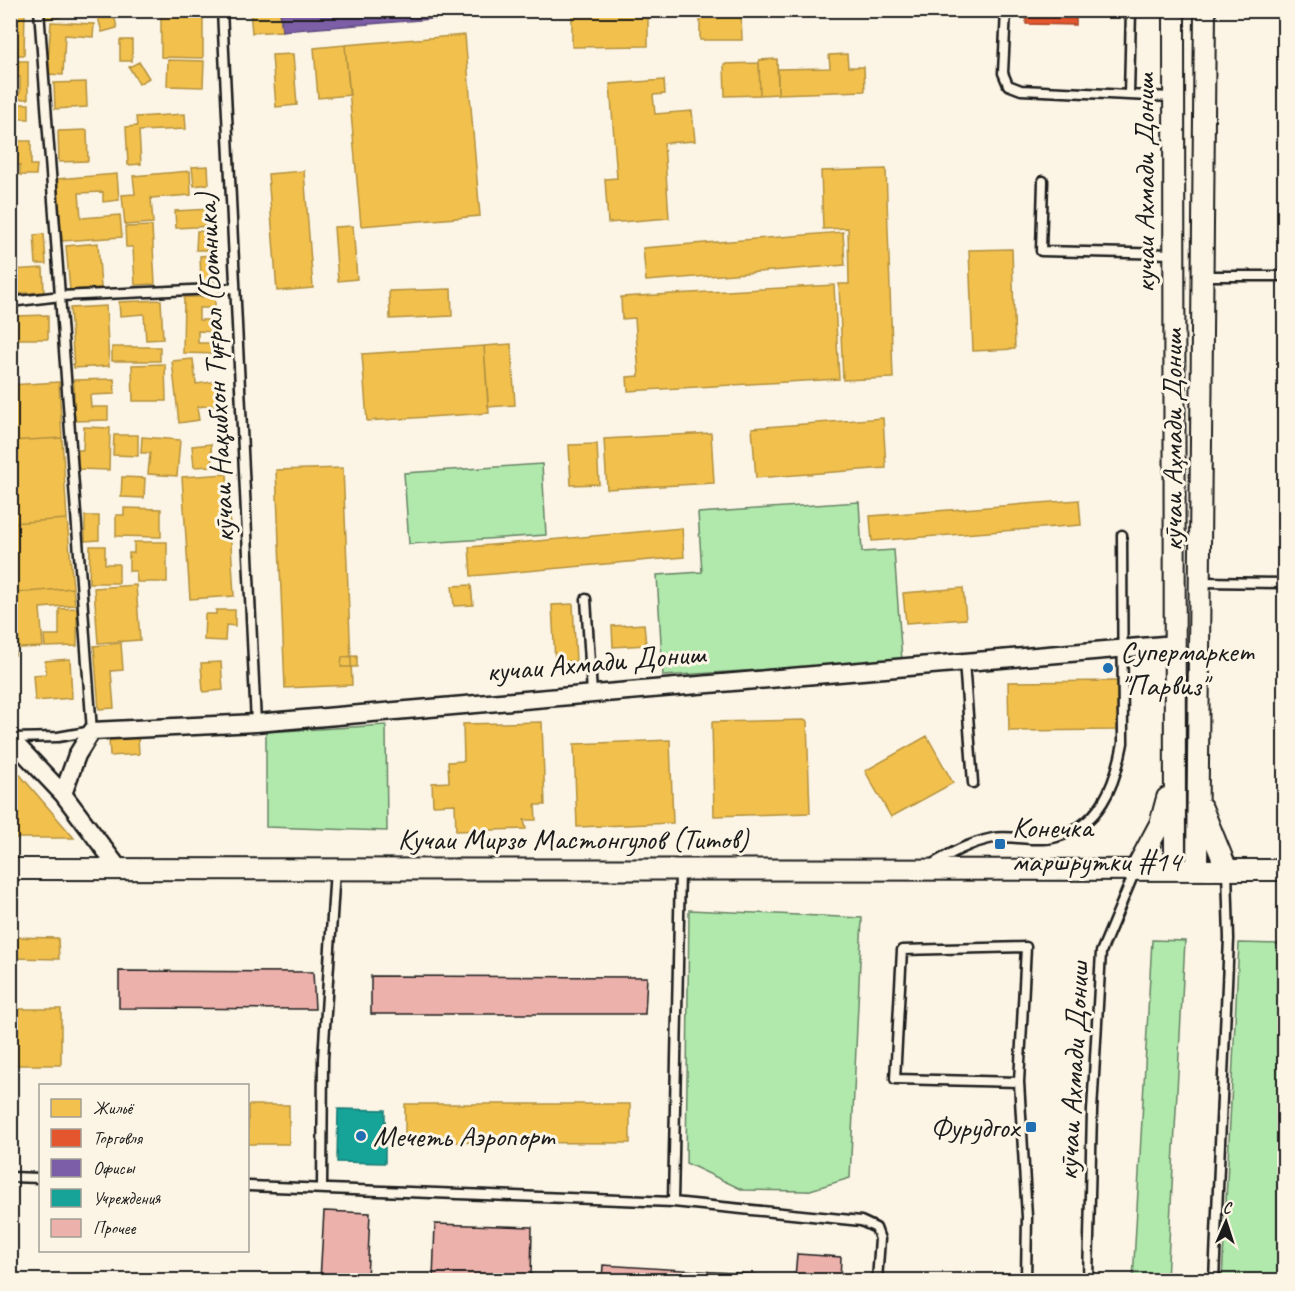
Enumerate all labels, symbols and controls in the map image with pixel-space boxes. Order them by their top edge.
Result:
street label: кучаи Ахмади Дониш [1125,72,1163,293]
street label: кӯчаи Нақибхон Туғрал (Ботника) [187,190,243,544]
street label: кӯчаи Аҳмади Дониш [1153,327,1191,551]
place label: Супермаркет "Парвиз" [1120,632,1255,704]
street label: кучаи Ахмади Дониш [485,633,709,691]
marker: Супермаркет "Парвиз" [1101,661,1115,675]
place label: Конечка маршрутки #14 [1012,808,1183,880]
street label: Кучаи Мирзо Мастонгулов (Титов) [398,820,750,858]
marker: Конечка маршрутки #14 [993,837,1007,851]
street label: кӯчаи Ахмади Дониш [1048,959,1098,1182]
legend [39,1084,249,1252]
text: Жильё [93,1097,135,1119]
place label: Фурудгох [930,1108,1022,1146]
place label: Мечеть Аэропорт [373,1117,557,1155]
marker: Фурудгох [1024,1120,1038,1134]
text: Торговля [93,1127,144,1149]
marker: Мечеть Аэропорт [354,1129,368,1143]
text: Офисы [93,1157,136,1179]
text: Учреждения [93,1187,162,1209]
north arrow [1196,1192,1256,1252]
text: С [1222,1198,1233,1218]
text: Прочее [93,1217,136,1239]

